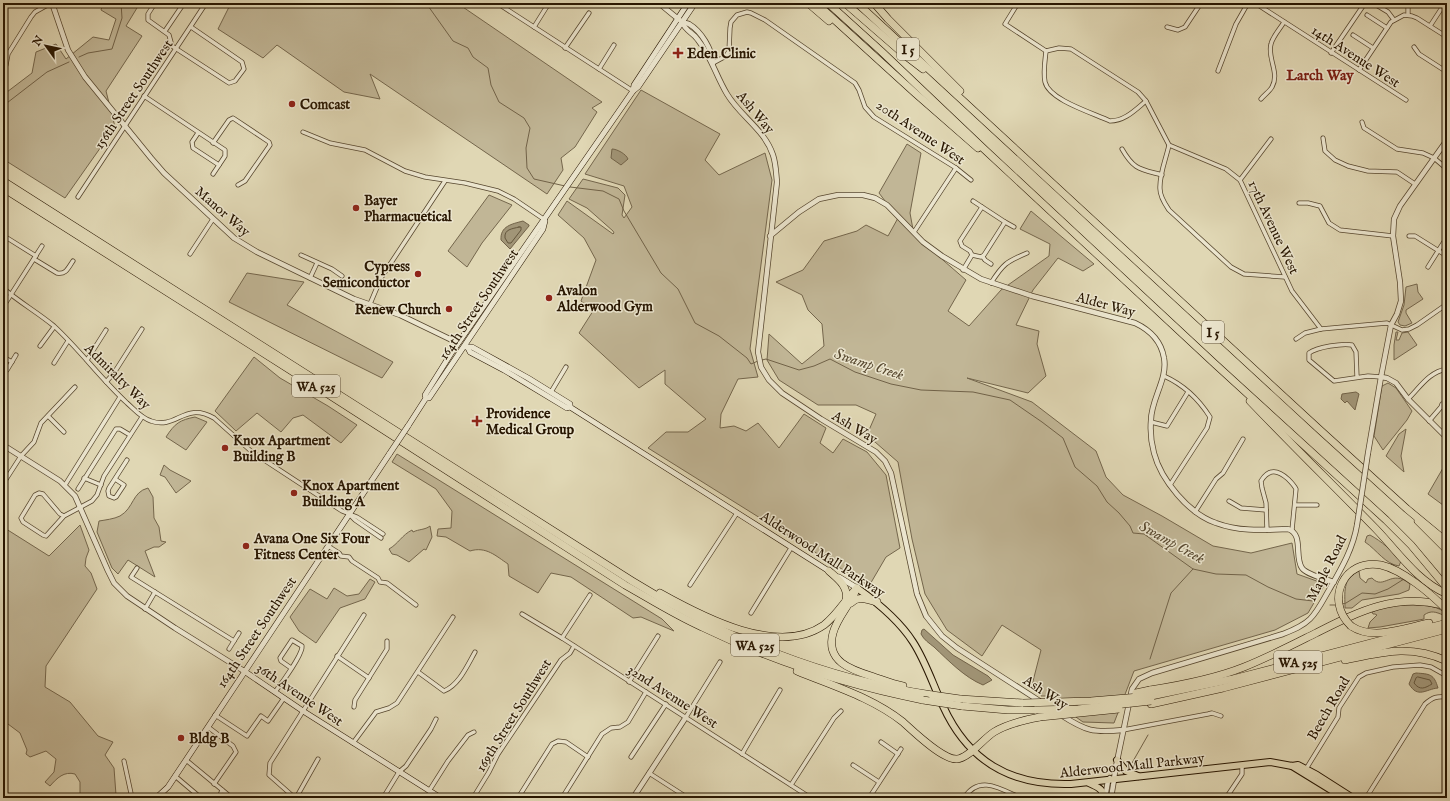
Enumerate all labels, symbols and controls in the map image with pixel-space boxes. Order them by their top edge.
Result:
street label: 14th Avenue West [1308,22,1403,92]
north arrow [26,26,66,66]
text: N [29,33,47,50]
street label: 156th Street Southwest [90,36,177,153]
road number: I 5 [897,38,919,60]
place label: Eden Clinic [687,45,756,63]
marker: Eden Clinic [672,47,684,59]
district label: Larch Way [1286,66,1354,85]
street label: Ash Way [732,87,778,138]
place label: Comcast [300,96,350,114]
street label: 20th Avenue West [873,96,968,169]
marker: Comcast [287,99,297,109]
street label: 17th Avenue West [1243,178,1303,277]
street label: Manor Way [191,183,254,241]
place label: Bayer Pharmacuetical [364,192,453,226]
marker: Bayer Pharmacuetical [351,203,361,213]
street label: 164th Street Southwest [435,245,523,364]
place label: Cypress Semiconductor [323,258,411,292]
marker: Cypress Semiconductor [413,269,423,279]
place label: Avalon Alderwood Gym [556,282,653,316]
street label: Alder Way [1073,288,1137,322]
marker: Avalon Alderwood Gym [544,293,554,303]
place label: Renew Church [355,301,442,319]
marker: Renew Church [444,304,454,314]
road number: I 5 [1202,321,1224,343]
street label: Admiralty Way [80,339,154,414]
water label: Swamp Creek [832,344,906,385]
road number: WA 525 [292,375,340,397]
place label: Providence Medical Group [486,405,575,439]
street label: Ash Way [827,407,881,449]
marker: Providence Medical Group [471,415,483,427]
place label: Knox Apartment Building B [233,432,331,466]
marker: Knox Apartment Building B [220,443,230,453]
place label: Knox Apartment Building A [302,477,400,511]
marker: Knox Apartment Building A [289,488,299,498]
street label: Alderwood Mall Parkway [756,507,888,602]
water label: Swamp Creek [1136,517,1208,568]
place label: Avana One Six Four Fitness Center [253,530,371,564]
street label: Maple Road [1303,532,1351,604]
marker: Avana One Six Four Fitness Center [241,541,251,551]
street label: 164th Street Southwest [213,573,301,692]
road number: WA 525 [731,634,779,656]
road number: WA 525 [1274,651,1322,673]
street label: 169th Street Southwest [472,656,556,775]
street label: 36th Avenue West [253,659,347,731]
street label: 32nd Avenue West [624,661,721,733]
street label: Ash Way [1019,671,1071,714]
street label: Beech Road [1304,673,1354,743]
place label: Bldg B [189,730,229,748]
marker: Bldg B [176,733,186,743]
street label: Alderwood Mall Parkway [1058,749,1205,783]

